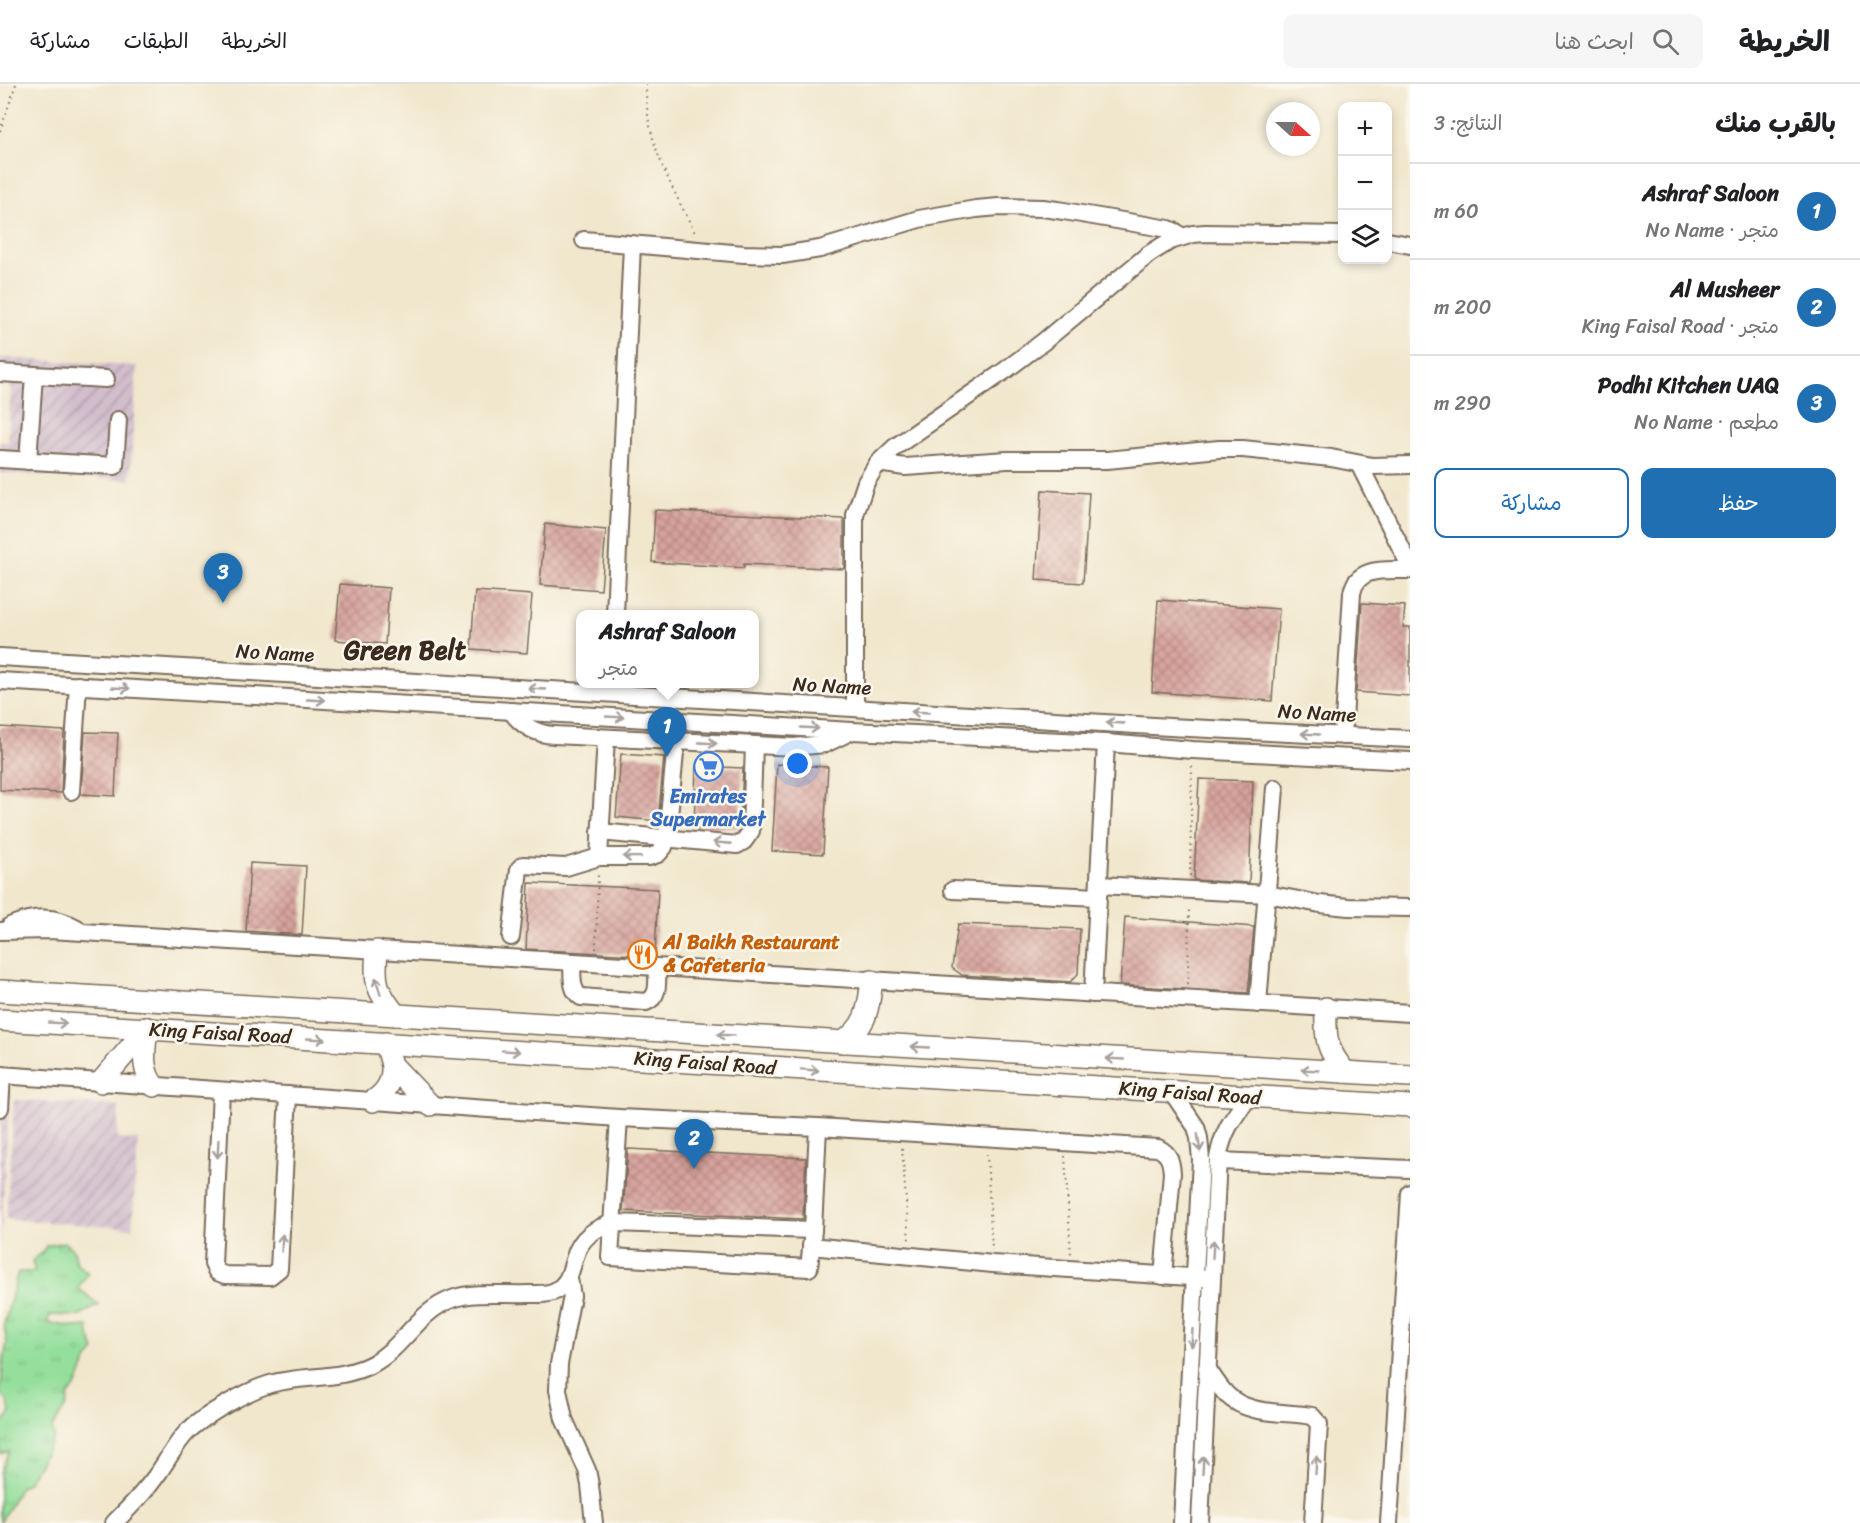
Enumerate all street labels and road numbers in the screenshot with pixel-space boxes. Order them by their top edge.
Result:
street label: No Name [235,633,315,673]
street label: No Name [792,666,872,706]
street label: No Name [1277,693,1357,733]
street label: King Faisal Road [148,1012,293,1054]
street label: King Faisal Road [633,1041,779,1086]
street label: King Faisal Road [1118,1071,1264,1116]

